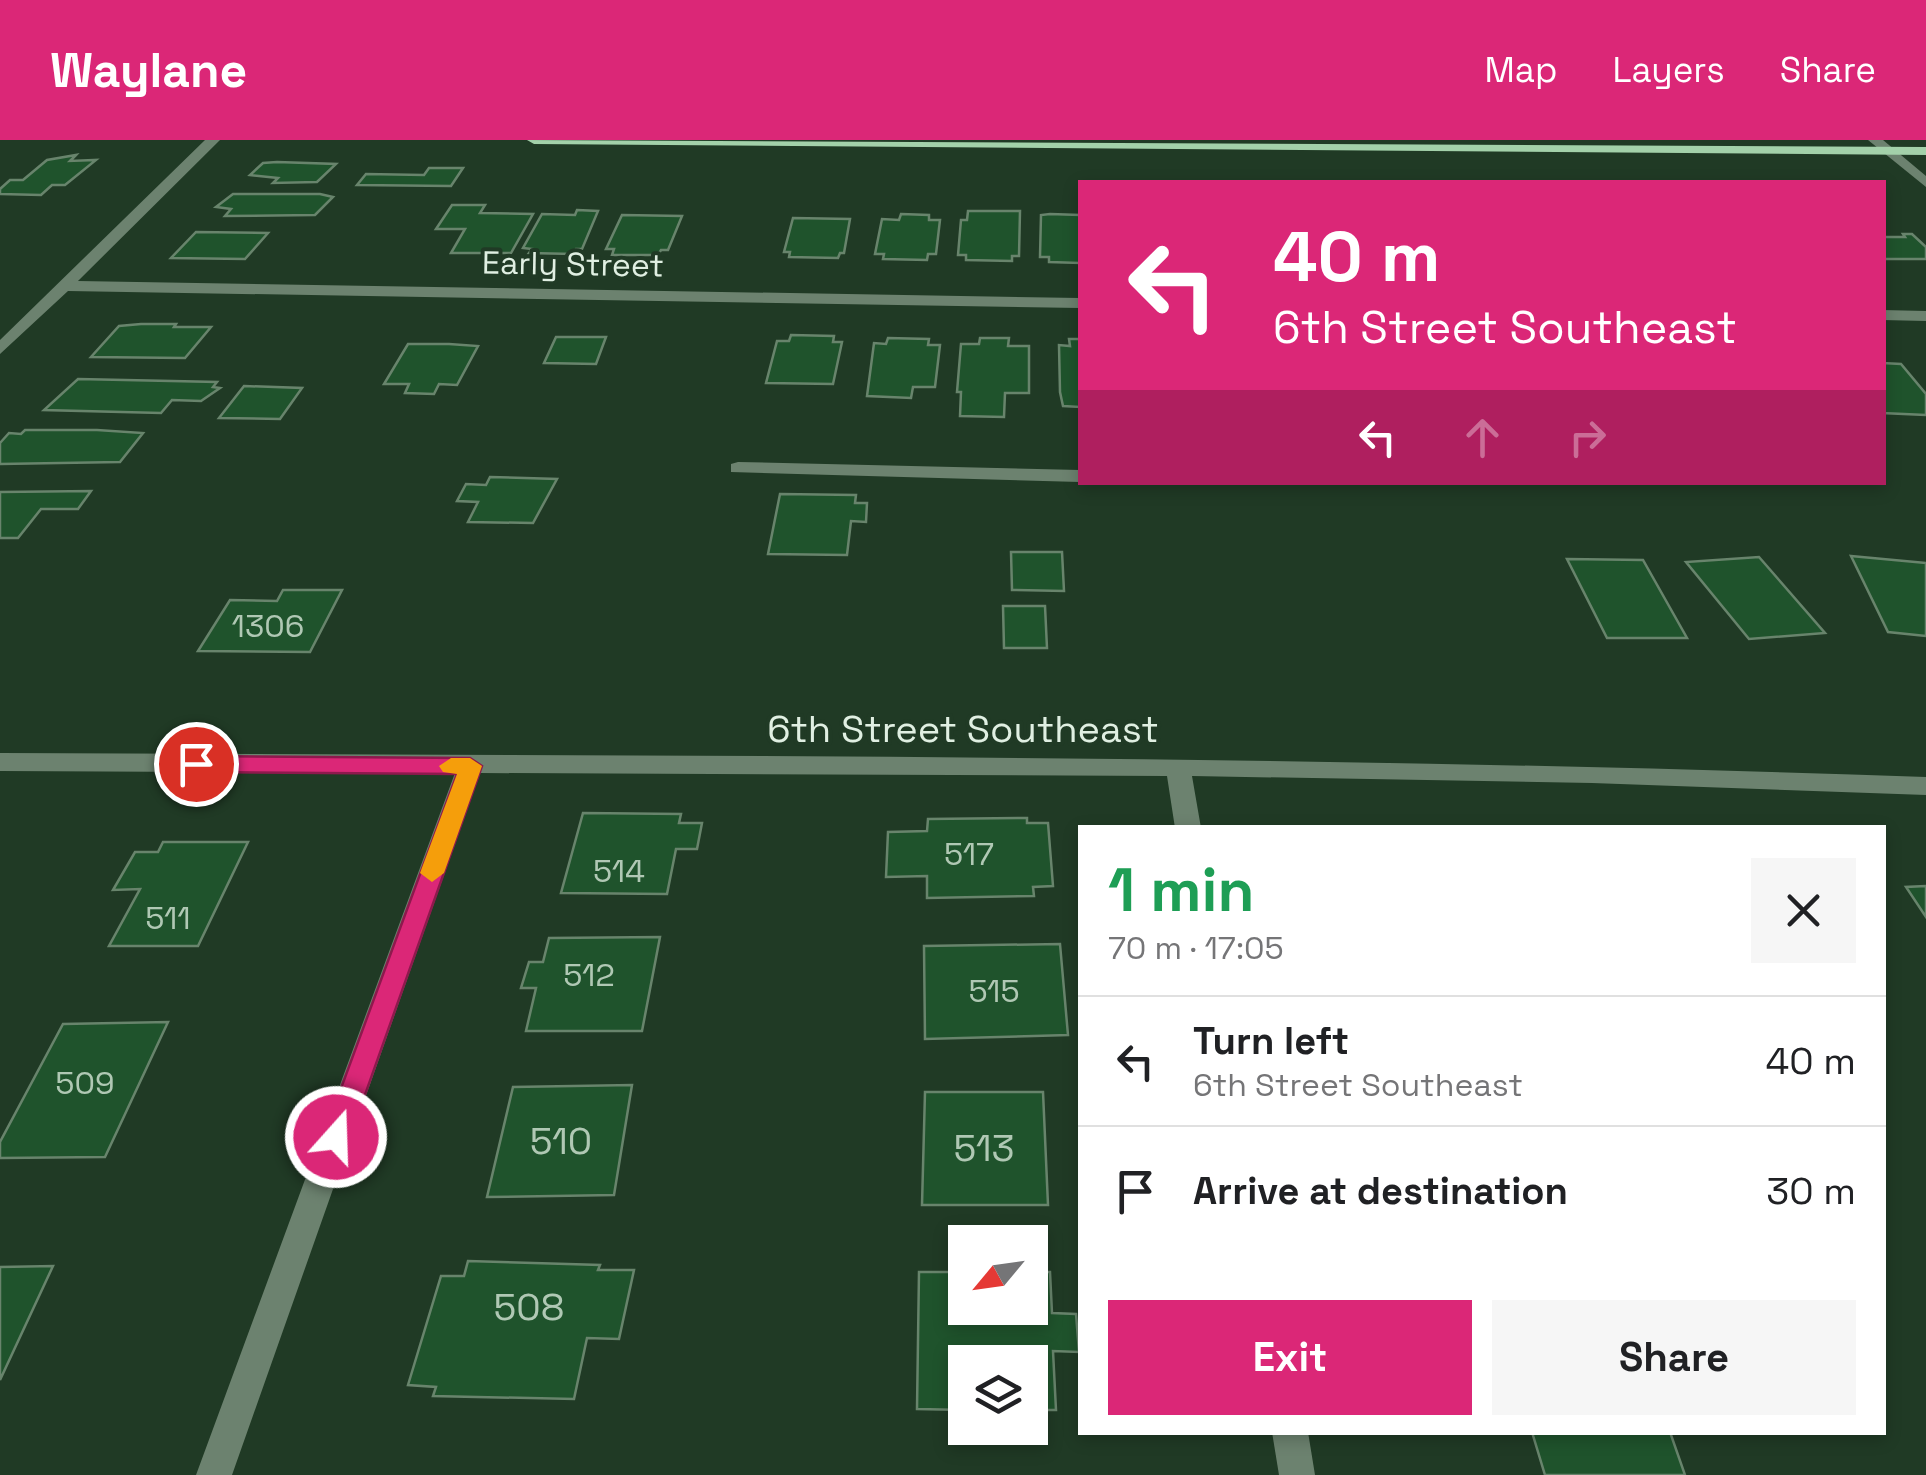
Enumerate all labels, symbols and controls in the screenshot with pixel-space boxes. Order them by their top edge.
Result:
text: Waylane [50,40,247,101]
text: Map [1484,48,1557,92]
text: Layers [1612,48,1725,92]
text: Share [1780,48,1876,92]
text: 40 m [1273,212,1440,301]
icon: left [1108,220,1238,350]
street label: Early Street [482,242,664,286]
text: 6th Street Southeast [1273,299,1737,356]
icon: left [1350,410,1405,465]
icon: ahead [1455,410,1510,465]
icon: right [1560,410,1615,465]
house number: 1306 [232,606,304,646]
street label: 6th Street Southeast [767,705,1159,753]
pin [154,722,239,807]
icon: arrive [169,737,224,792]
house number: 517 [944,834,994,874]
house number: 514 [593,851,645,891]
text: 1 min [1108,852,1255,929]
button: close [1751,858,1856,963]
house number: 511 [145,898,191,938]
text: 70 m · 17:05 [1108,928,1284,968]
house number: 512 [563,955,615,995]
house number: 515 [968,971,1020,1011]
text: Turn left [1193,1017,1349,1065]
icon: left [1108,1034,1163,1089]
text: 40 m [1765,1037,1856,1085]
house number: 509 [55,1063,115,1103]
text: 6th Street Southeast [1193,1065,1523,1105]
position arrow [284,1085,388,1189]
house number: 510 [530,1117,592,1165]
house number: 513 [953,1124,1015,1172]
icon: arrive [1108,1164,1163,1219]
text: Arrive at destination [1193,1167,1568,1215]
text: 30 m [1766,1167,1856,1215]
north arrow [948,1225,1048,1325]
map controls [948,1225,1048,1445]
house number: 508 [494,1283,564,1331]
button: Exit [1108,1300,1472,1415]
button: Share [1492,1300,1856,1415]
button: layers [948,1345,1048,1445]

